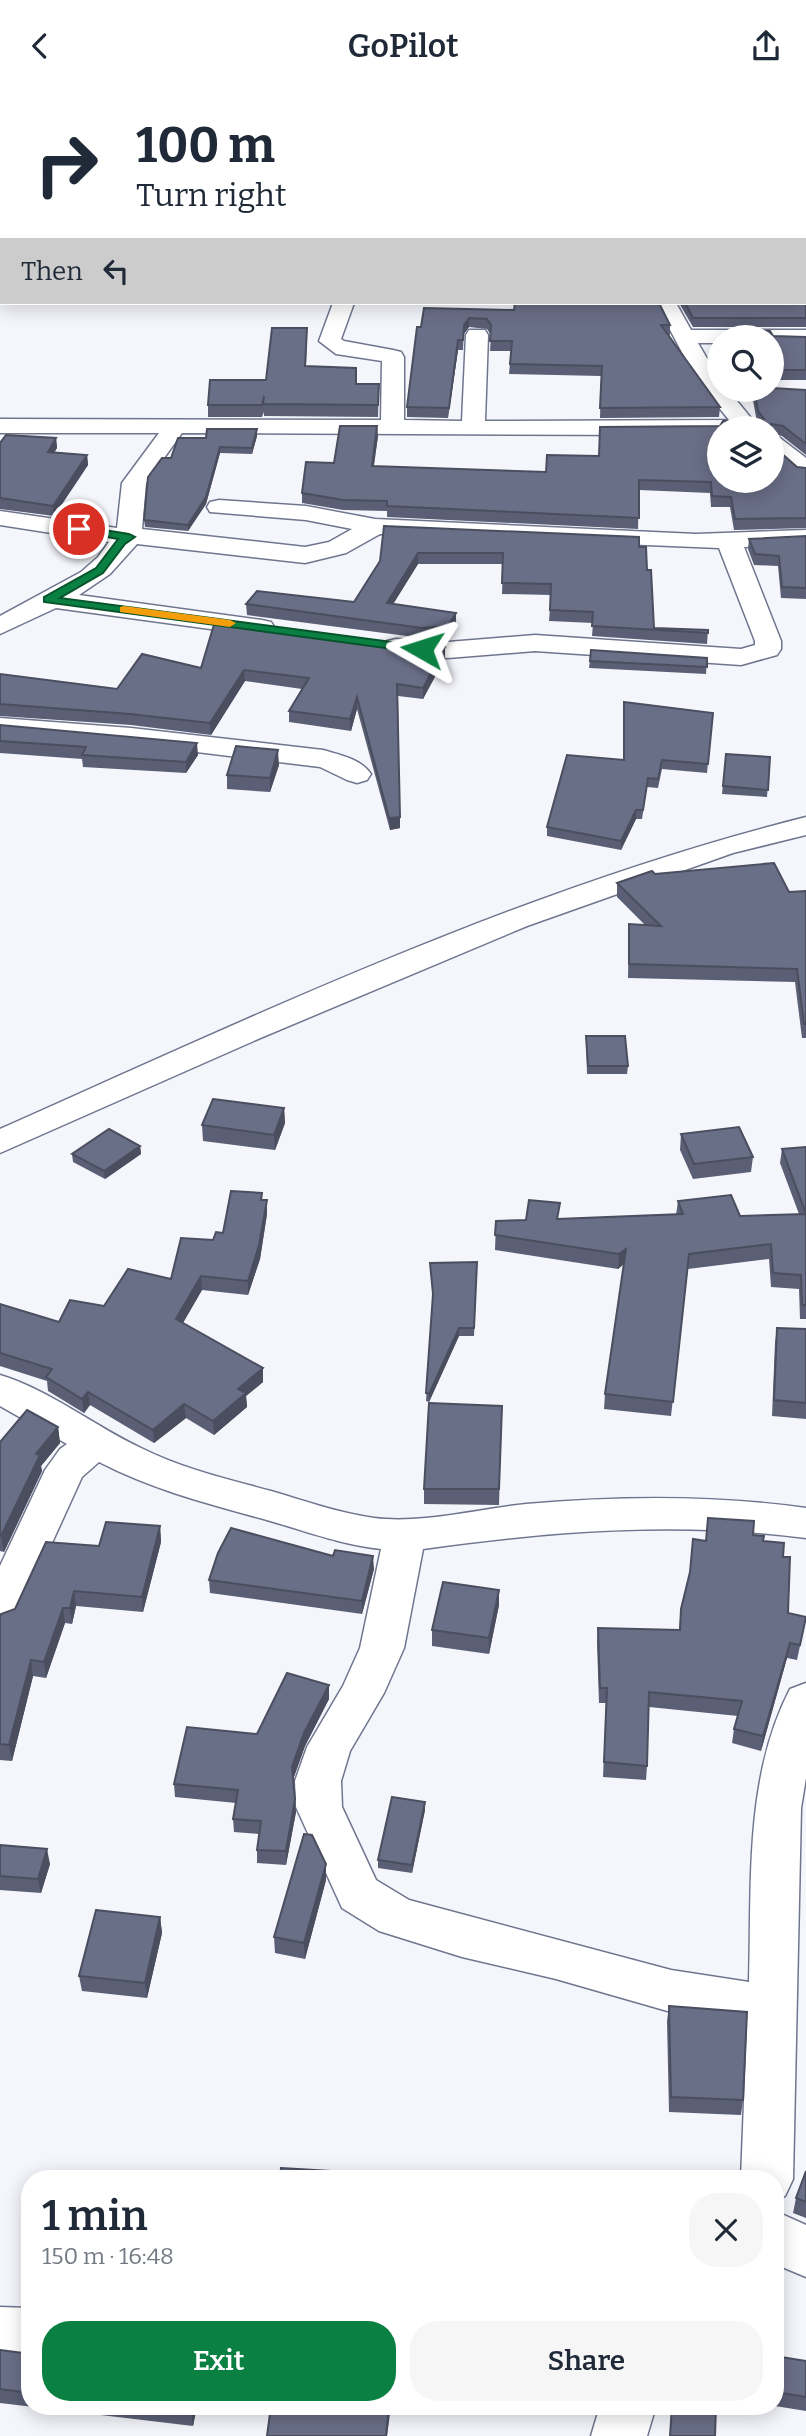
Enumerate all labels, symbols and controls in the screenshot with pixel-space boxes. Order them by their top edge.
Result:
icon: back [21,27,59,65]
text: GoPilot [347,27,459,65]
icon: share [747,27,785,65]
text: 100 m [136,116,275,175]
icon: right [21,119,112,210]
text: Turn right [136,176,287,214]
icon: left [97,252,135,290]
text: Then [21,256,83,287]
map controls [707,325,784,493]
button: search [707,325,784,402]
button: layers [707,416,784,493]
pin [49,499,109,559]
icon: arrive [60,510,98,548]
position arrow [385,612,459,686]
text: 1 min [42,2191,148,2241]
button: close [689,2193,763,2267]
text: 150 m · 16:48 [42,2242,174,2270]
button: Exit [42,2321,396,2401]
button: Share [410,2321,763,2401]

